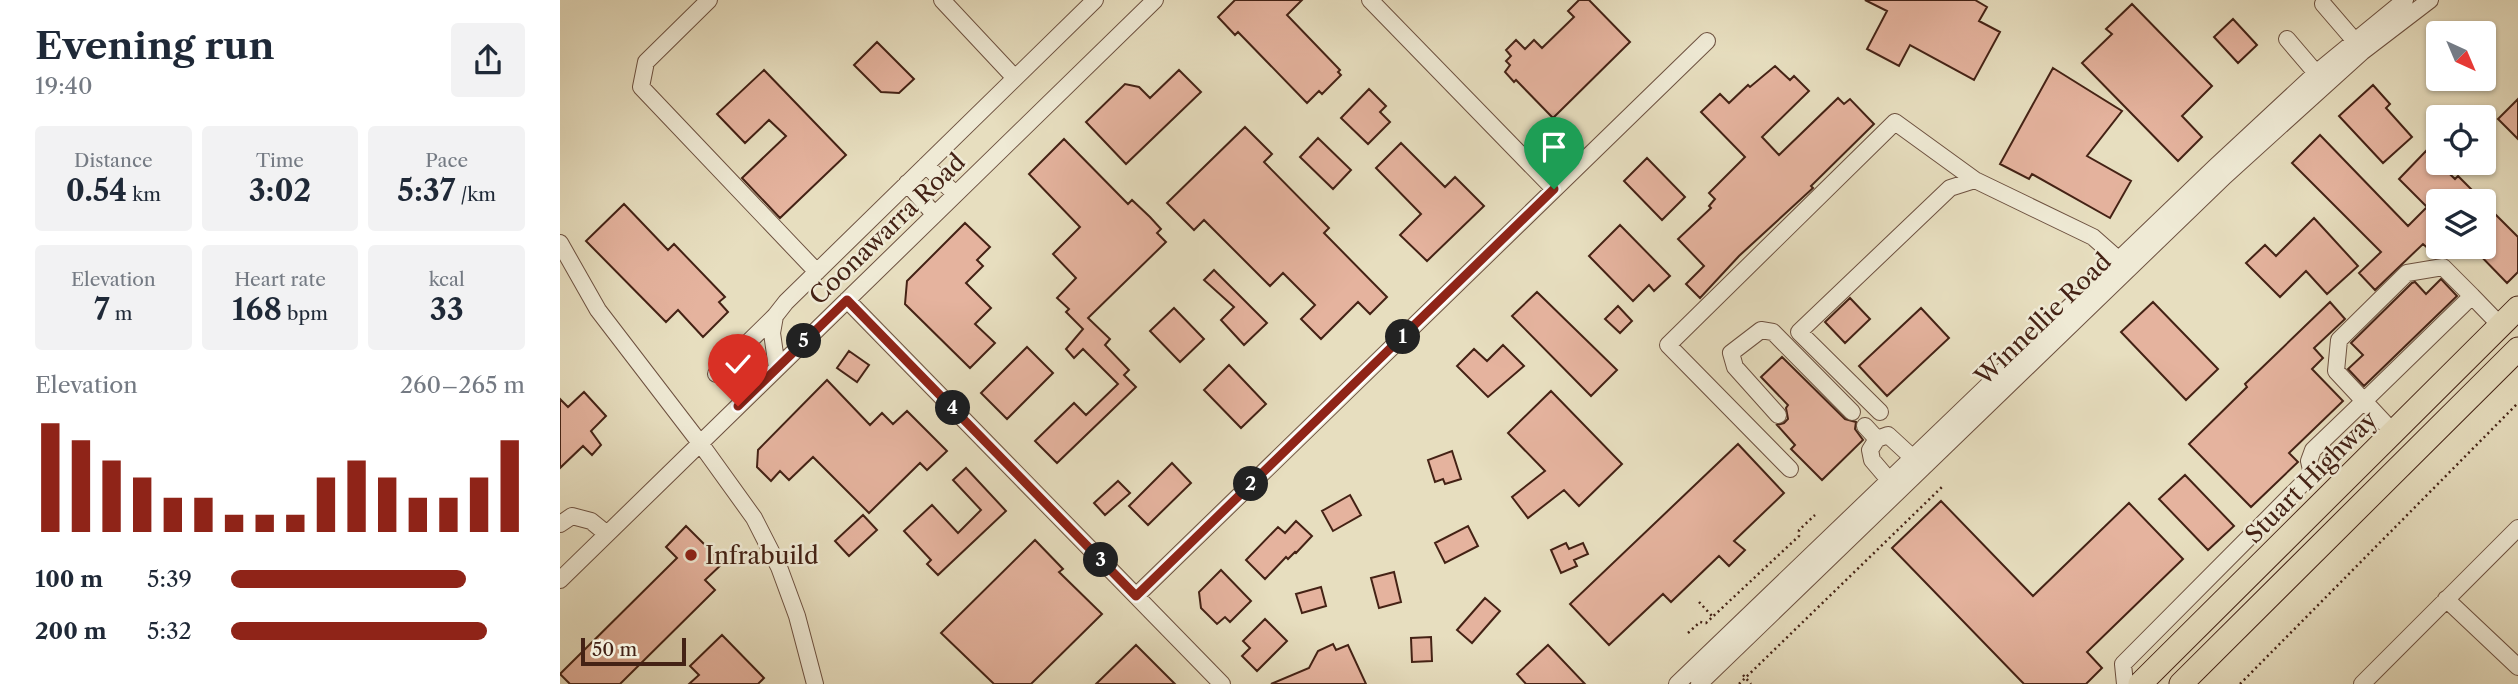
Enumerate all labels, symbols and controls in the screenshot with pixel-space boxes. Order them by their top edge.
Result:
north arrow [2426,21,2496,91]
map controls [2426,21,2496,259]
text: Evening run [35,22,275,69]
button: share [451,23,525,97]
text: 19:40 [35,72,92,100]
button: locate [2426,105,2496,175]
pin [1524,117,1584,189]
icon: arrive [1535,128,1573,166]
street label: Coonawarra Road [803,147,971,311]
text: Distance [74,149,153,172]
text: Time [256,149,304,172]
text: Pace [425,149,468,172]
text: 0.54 [66,172,127,209]
text: 3:02 [249,172,311,209]
text: 5:37 [397,172,455,209]
text: km [127,183,161,206]
text: /km [455,183,496,206]
button: layers [2426,189,2496,259]
street label: Winnellie Road [1968,247,2117,392]
text: Elevation [71,268,156,291]
text: Heart rate [234,268,326,291]
text: kcal [429,268,465,291]
text: 7 [94,291,110,328]
text: 168 [232,291,282,328]
text: 33 [430,291,464,328]
text: m [110,302,133,325]
text: bpm [282,302,328,325]
pin: 1 [1386,320,1420,354]
pin: 5 [786,324,822,358]
text: 1 [1398,325,1407,348]
text: 5 [798,329,809,352]
pin [708,334,768,406]
icon: check [719,345,757,383]
text: Elevation [35,371,138,399]
text: 260–265 m [400,371,525,399]
pin: 4 [936,390,970,426]
text: 4 [947,396,958,419]
street label: Stuart Highway [2239,404,2384,549]
pin: 2 [1234,466,1268,502]
text: 2 [1245,472,1256,495]
place label: Infrabuild [705,541,819,570]
pin: 3 [1084,542,1118,578]
marker: Infrabuild [683,547,699,563]
text: 3 [1095,548,1106,571]
text: 100 m [35,565,103,593]
text: 5:39 [147,565,192,593]
text: 200 m [35,617,107,645]
text: 5:32 [147,617,192,645]
scale bar [581,635,686,667]
text: 50 m [592,638,637,661]

